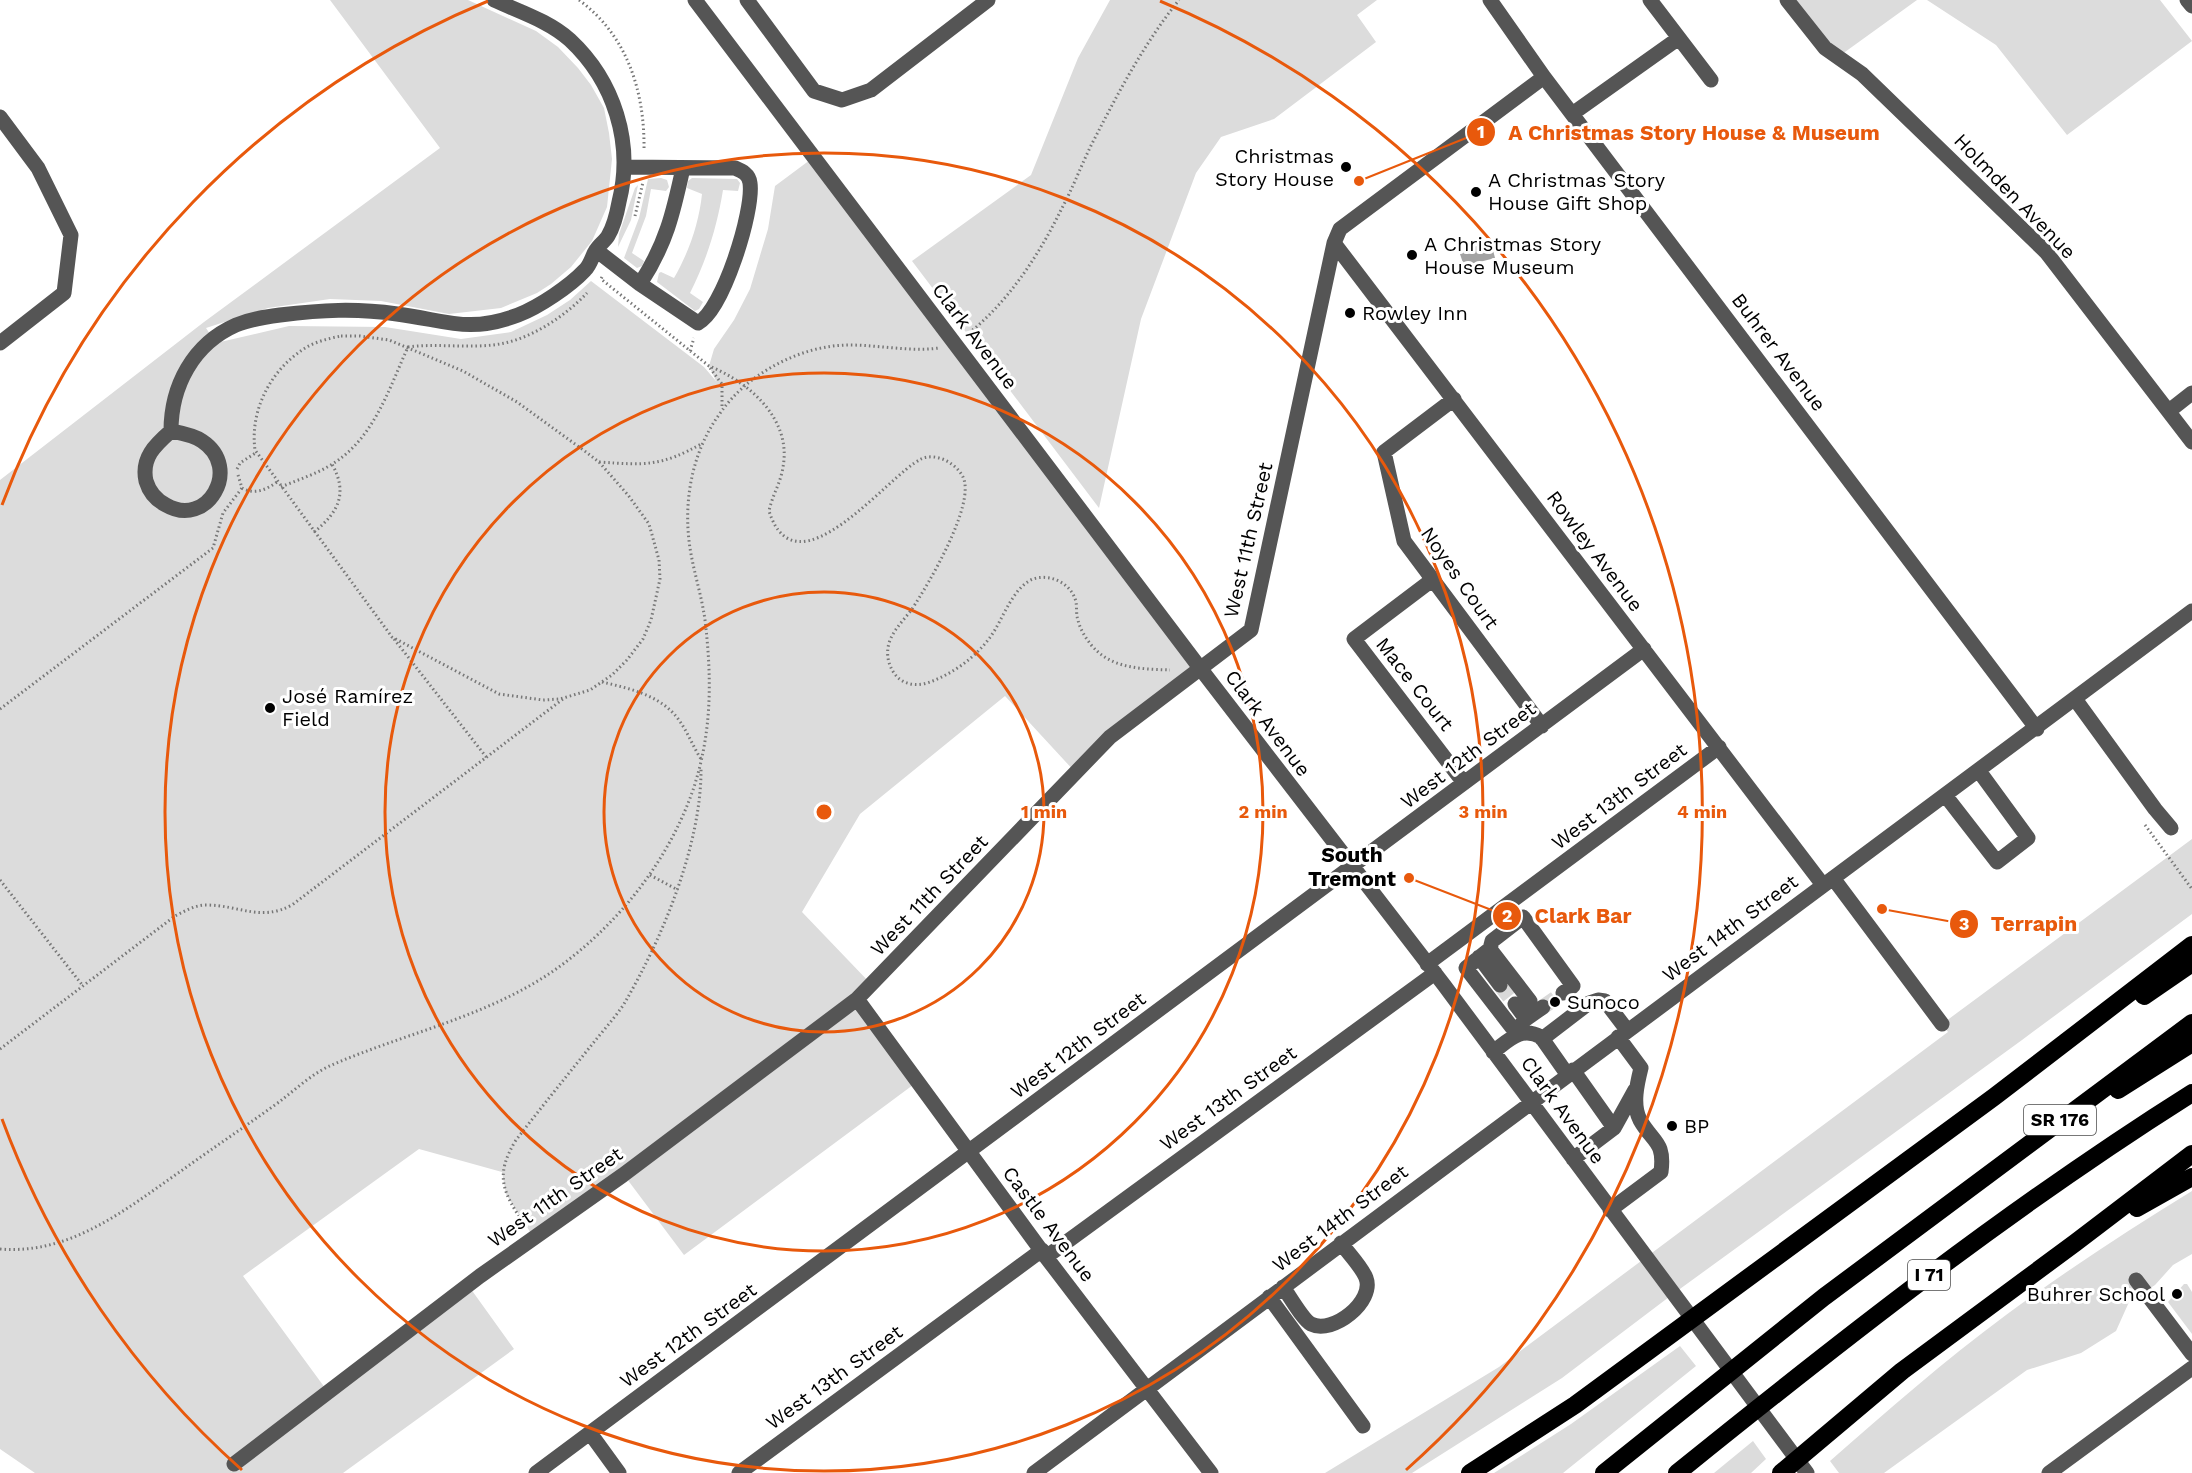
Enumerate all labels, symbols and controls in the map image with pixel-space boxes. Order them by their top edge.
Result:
callout: A Christmas Story House & Museum [1466,113,1892,152]
text: A Christmas Story House & Museum [1508,120,1880,145]
text: 1 [1477,121,1485,142]
street label: Holmden Avenue [1949,128,2081,264]
place label: Christmas Story House [1215,144,1334,191]
marker: Christmas Story House [1339,160,1353,174]
place label: A Christmas Story House Gift Shop [1488,168,1666,215]
marker: A Christmas Story House Gift Shop [1469,185,1483,199]
place label: A Christmas Story House Museum [1424,232,1602,279]
marker: A Christmas Story House Museum [1405,248,1419,262]
street label: Clark Avenue [927,278,1023,394]
street label: Buhrer Avenue [1727,288,1831,416]
place label: Rowley Inn [1362,301,1468,325]
marker: Rowley Inn [1343,306,1357,320]
street label: West 11th Street [1218,459,1278,620]
street label: Rowley Avenue [1542,486,1648,616]
street label: Noyes Court [1416,522,1504,634]
street label: Mace Court [1371,633,1459,736]
street label: Clark Avenue [1220,665,1316,781]
place label: José Ramírez Field [282,684,413,731]
street label: West 12th Street [1396,696,1541,814]
marker: José Ramírez Field [263,701,277,715]
street label: West 13th Street [1547,737,1692,855]
text: 1 min [1021,801,1067,822]
text: 2 min [1238,801,1288,822]
text: 3 min [1458,801,1508,822]
text: 4 min [1677,801,1727,822]
centre of rings [814,802,834,822]
street label: West 11th Street [865,829,993,960]
district label: South Tremont [1308,842,1396,891]
street label: West 14th Street [1658,869,1803,987]
callout: Clark Bar [1492,896,1643,935]
text: Clark Bar [1535,903,1631,928]
callout: Terrapin [1949,904,2089,943]
text: 2 [1502,905,1512,926]
text: Terrapin [1991,911,2077,936]
text: 3 [1959,913,1969,934]
street label: West 12th Street [1006,986,1151,1104]
place label: Sunoco [1567,990,1640,1014]
marker: Sunoco [1548,995,1562,1009]
street label: West 13th Street [1155,1040,1301,1156]
street label: Clark Avenue [1516,1052,1610,1168]
road number: SR 176 [2024,1105,2096,1135]
place label: BP [1684,1114,1709,1138]
marker: BP [1665,1119,1679,1133]
street label: West 11th Street [483,1141,627,1252]
street label: West 14th Street [1268,1159,1413,1277]
street label: Castle Avenue [998,1162,1100,1286]
road number: I 71 [1908,1260,1950,1290]
street label: West 12th Street [615,1277,761,1393]
place label: Buhrer School [2027,1282,2165,1306]
marker: Buhrer School [2170,1287,2184,1301]
street label: West 13th Street [761,1319,907,1435]

